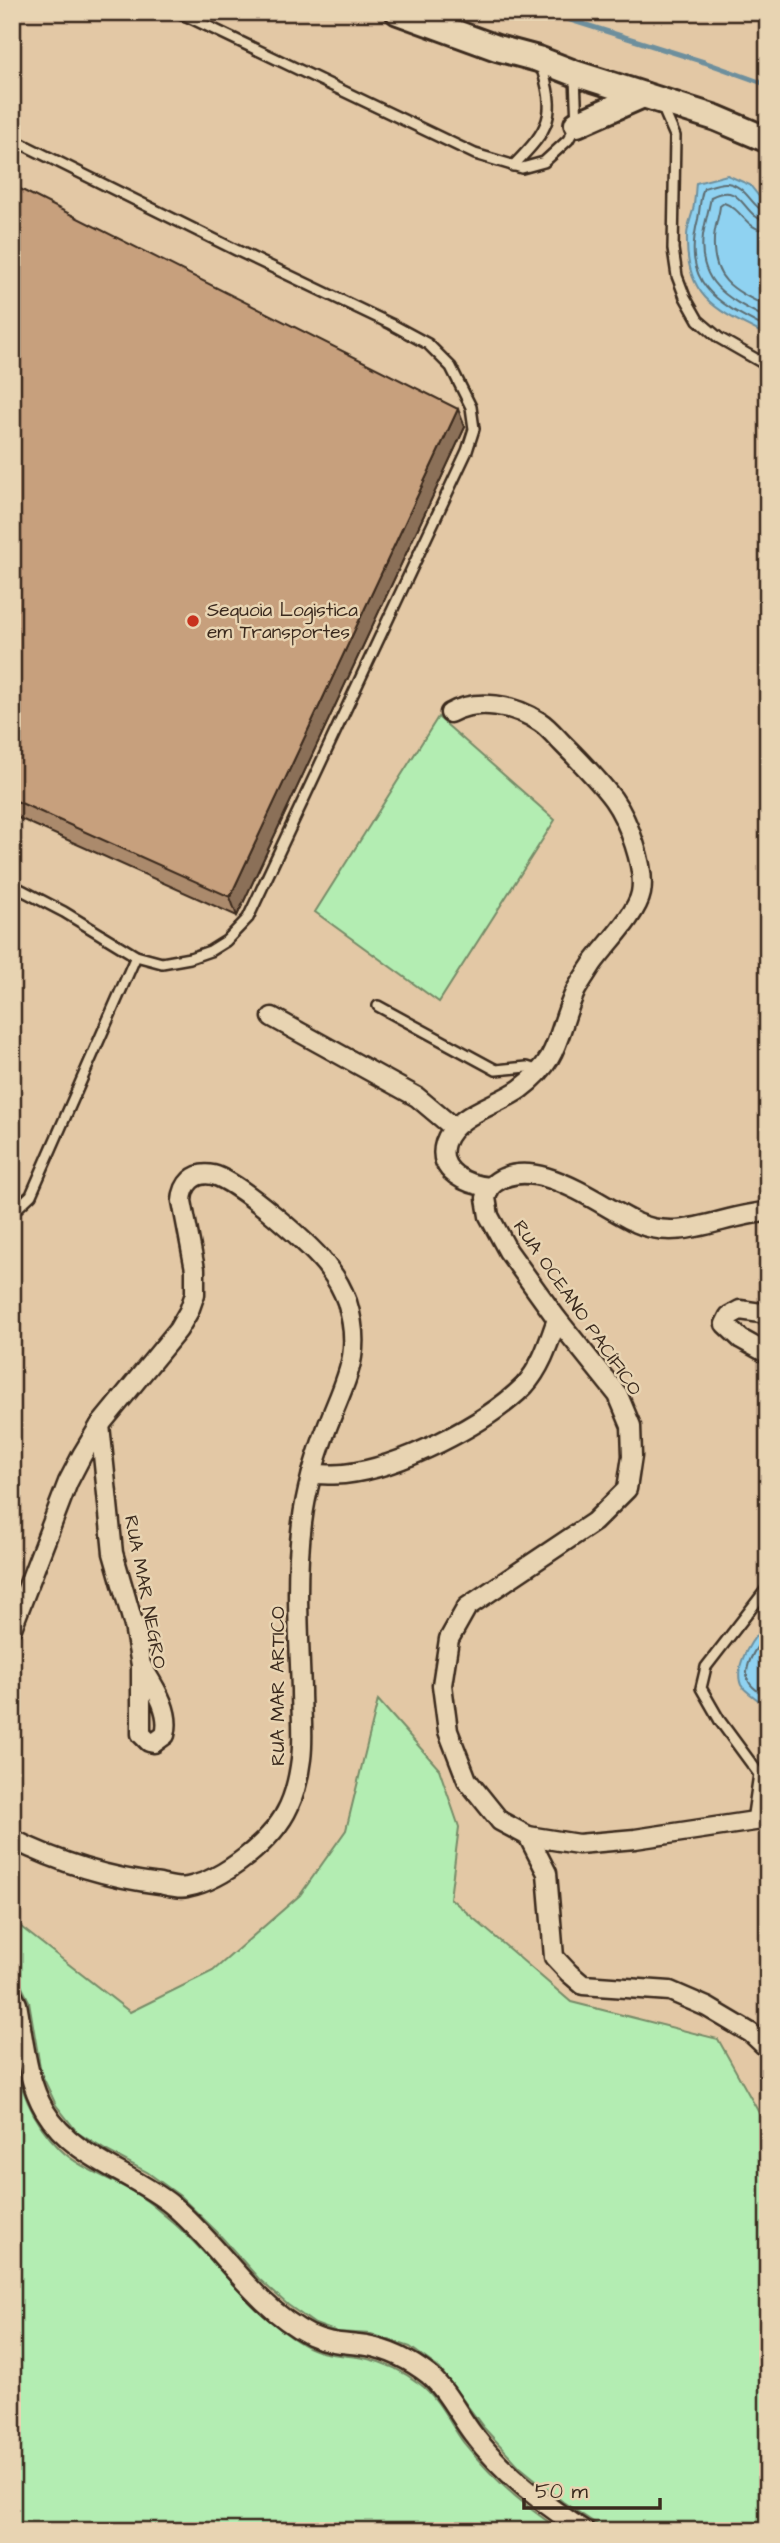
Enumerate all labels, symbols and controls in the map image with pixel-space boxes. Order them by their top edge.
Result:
place label: Sequoia Logistica em Transportes [207,597,358,646]
marker: Sequoia Logistica em Transportes [185,613,201,629]
street label: RUA OCEANO PACÍFICO [506,1215,648,1401]
street label: RUA MAR NEGRO [117,1513,173,1671]
street label: RUA MAR ARTICO [265,1606,292,1766]
scale bar [524,2466,661,2510]
text: 50 m [535,2477,589,2506]

